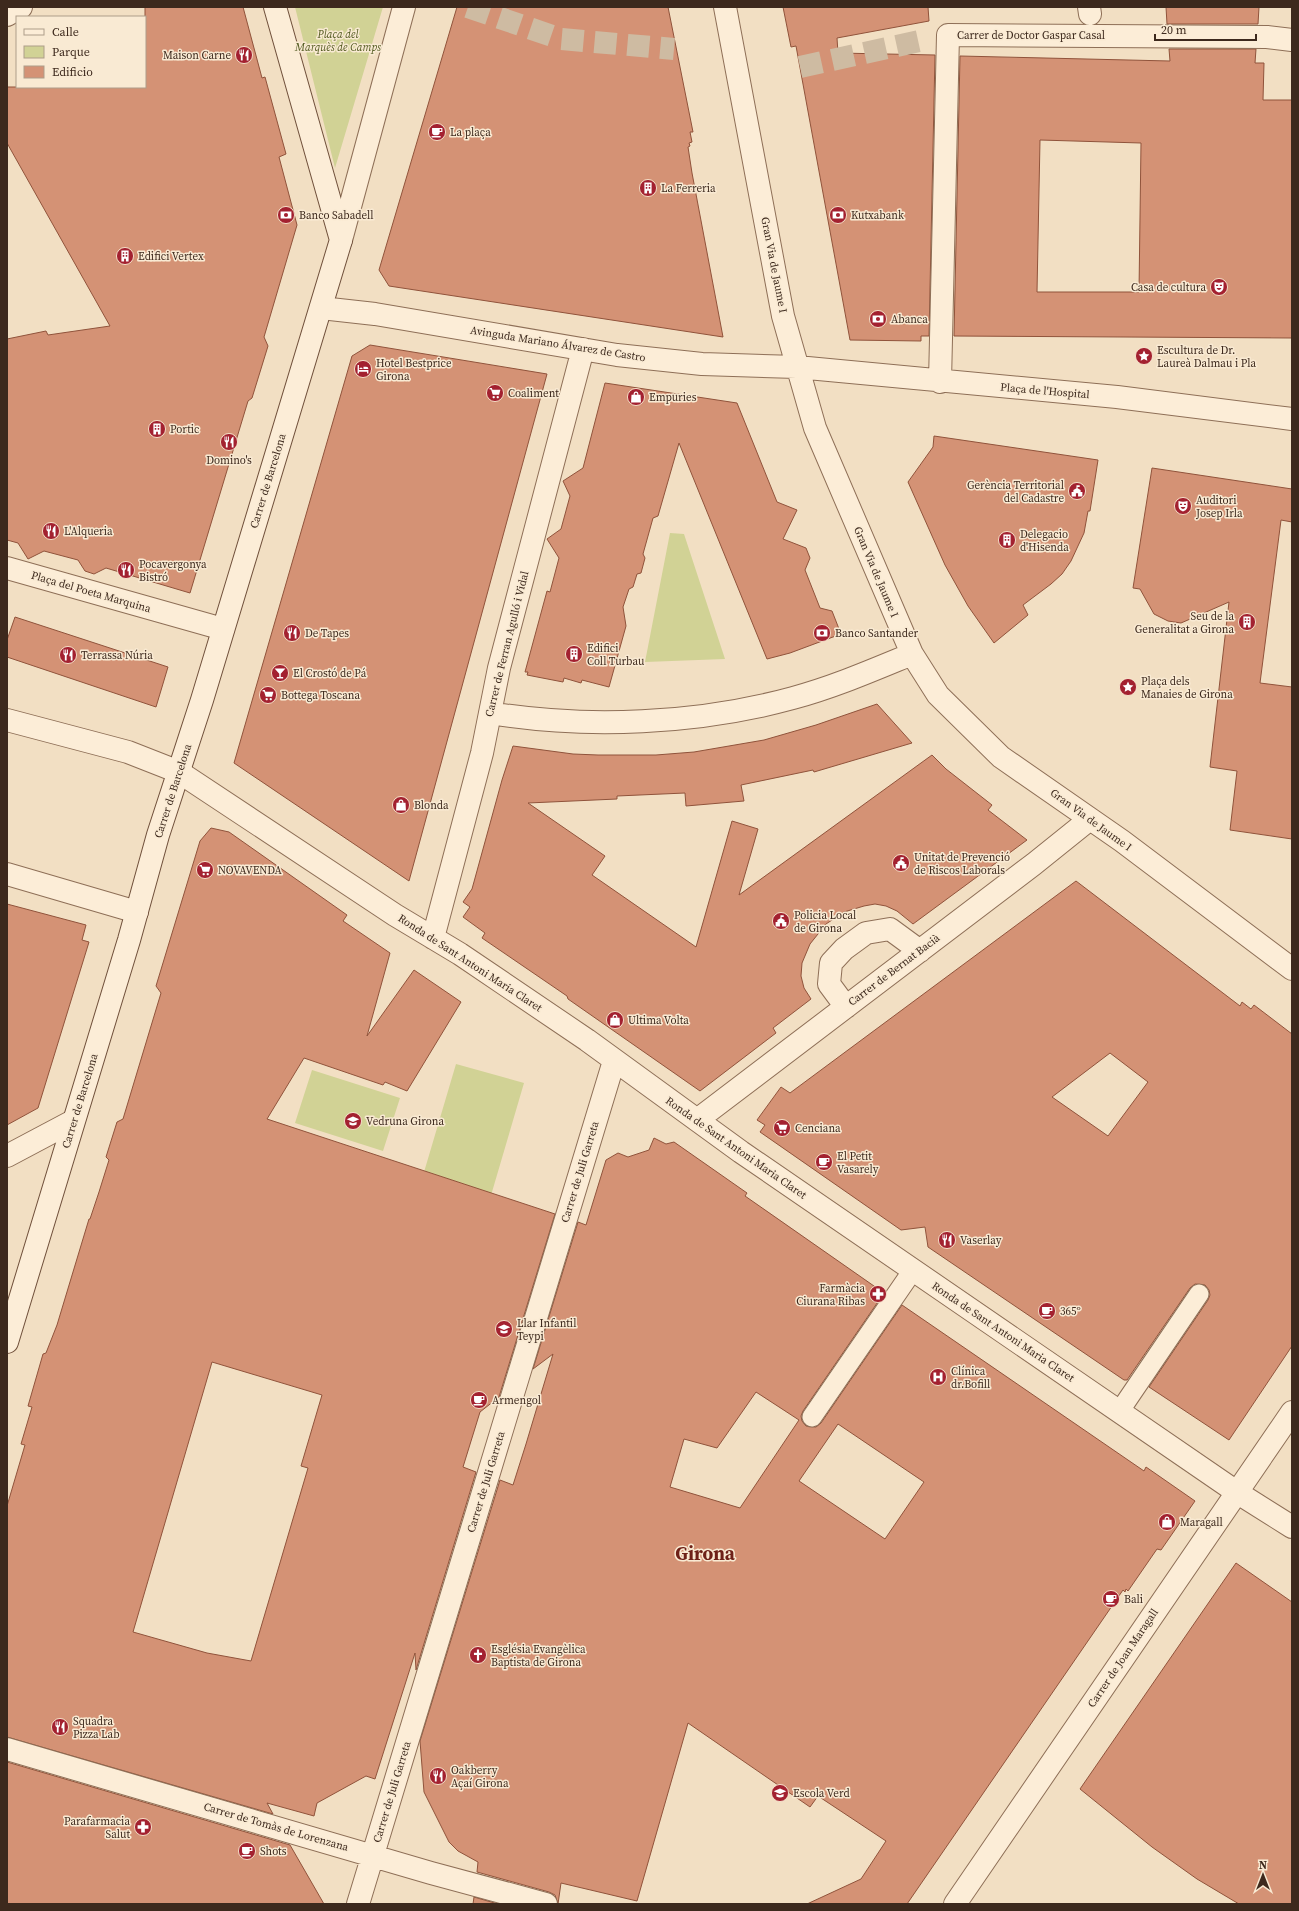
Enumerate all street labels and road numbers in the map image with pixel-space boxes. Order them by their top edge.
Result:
street label: Carrer de Doctor Gaspar Casal [957,28,1105,43]
street label: Gran Via de Jaume I [757,216,791,314]
street label: Avinguda Mariano Álvarez de Castro [469,323,647,365]
street label: Plaça de l'Hospital [1000,380,1090,402]
street label: Carrer de Barcelona [246,431,290,530]
street label: Gran Via de Jaume I [850,524,902,620]
street label: Plaça del Poeta Marquina [29,568,153,616]
street label: Carrer de Ferran Agulló i Vidal [482,569,532,719]
street label: Carrer de Barcelona [151,742,195,840]
street label: Gran Via de Jaume I [1047,785,1135,855]
street label: Ronda de Sant Antoni Maria Claret [395,911,545,1016]
street label: Carrer de Bernat Bacià [845,930,943,1009]
street label: Carrer de Barcelona [58,1051,102,1150]
street label: Ronda de Sant Antoni Maria Claret [662,1093,810,1203]
street label: Carrer de Juli Garreta [557,1119,603,1225]
street label: Ronda de Sant Antoni Maria Claret [929,1278,1078,1386]
street label: Carrer de Juli Garreta [463,1429,509,1535]
street label: Carrer de Joan Maragall [1084,1606,1162,1710]
street label: Carrer de Juli Garreta [369,1739,415,1845]
street label: Carrer de Tomàs de Lorenzana [202,1799,351,1855]

